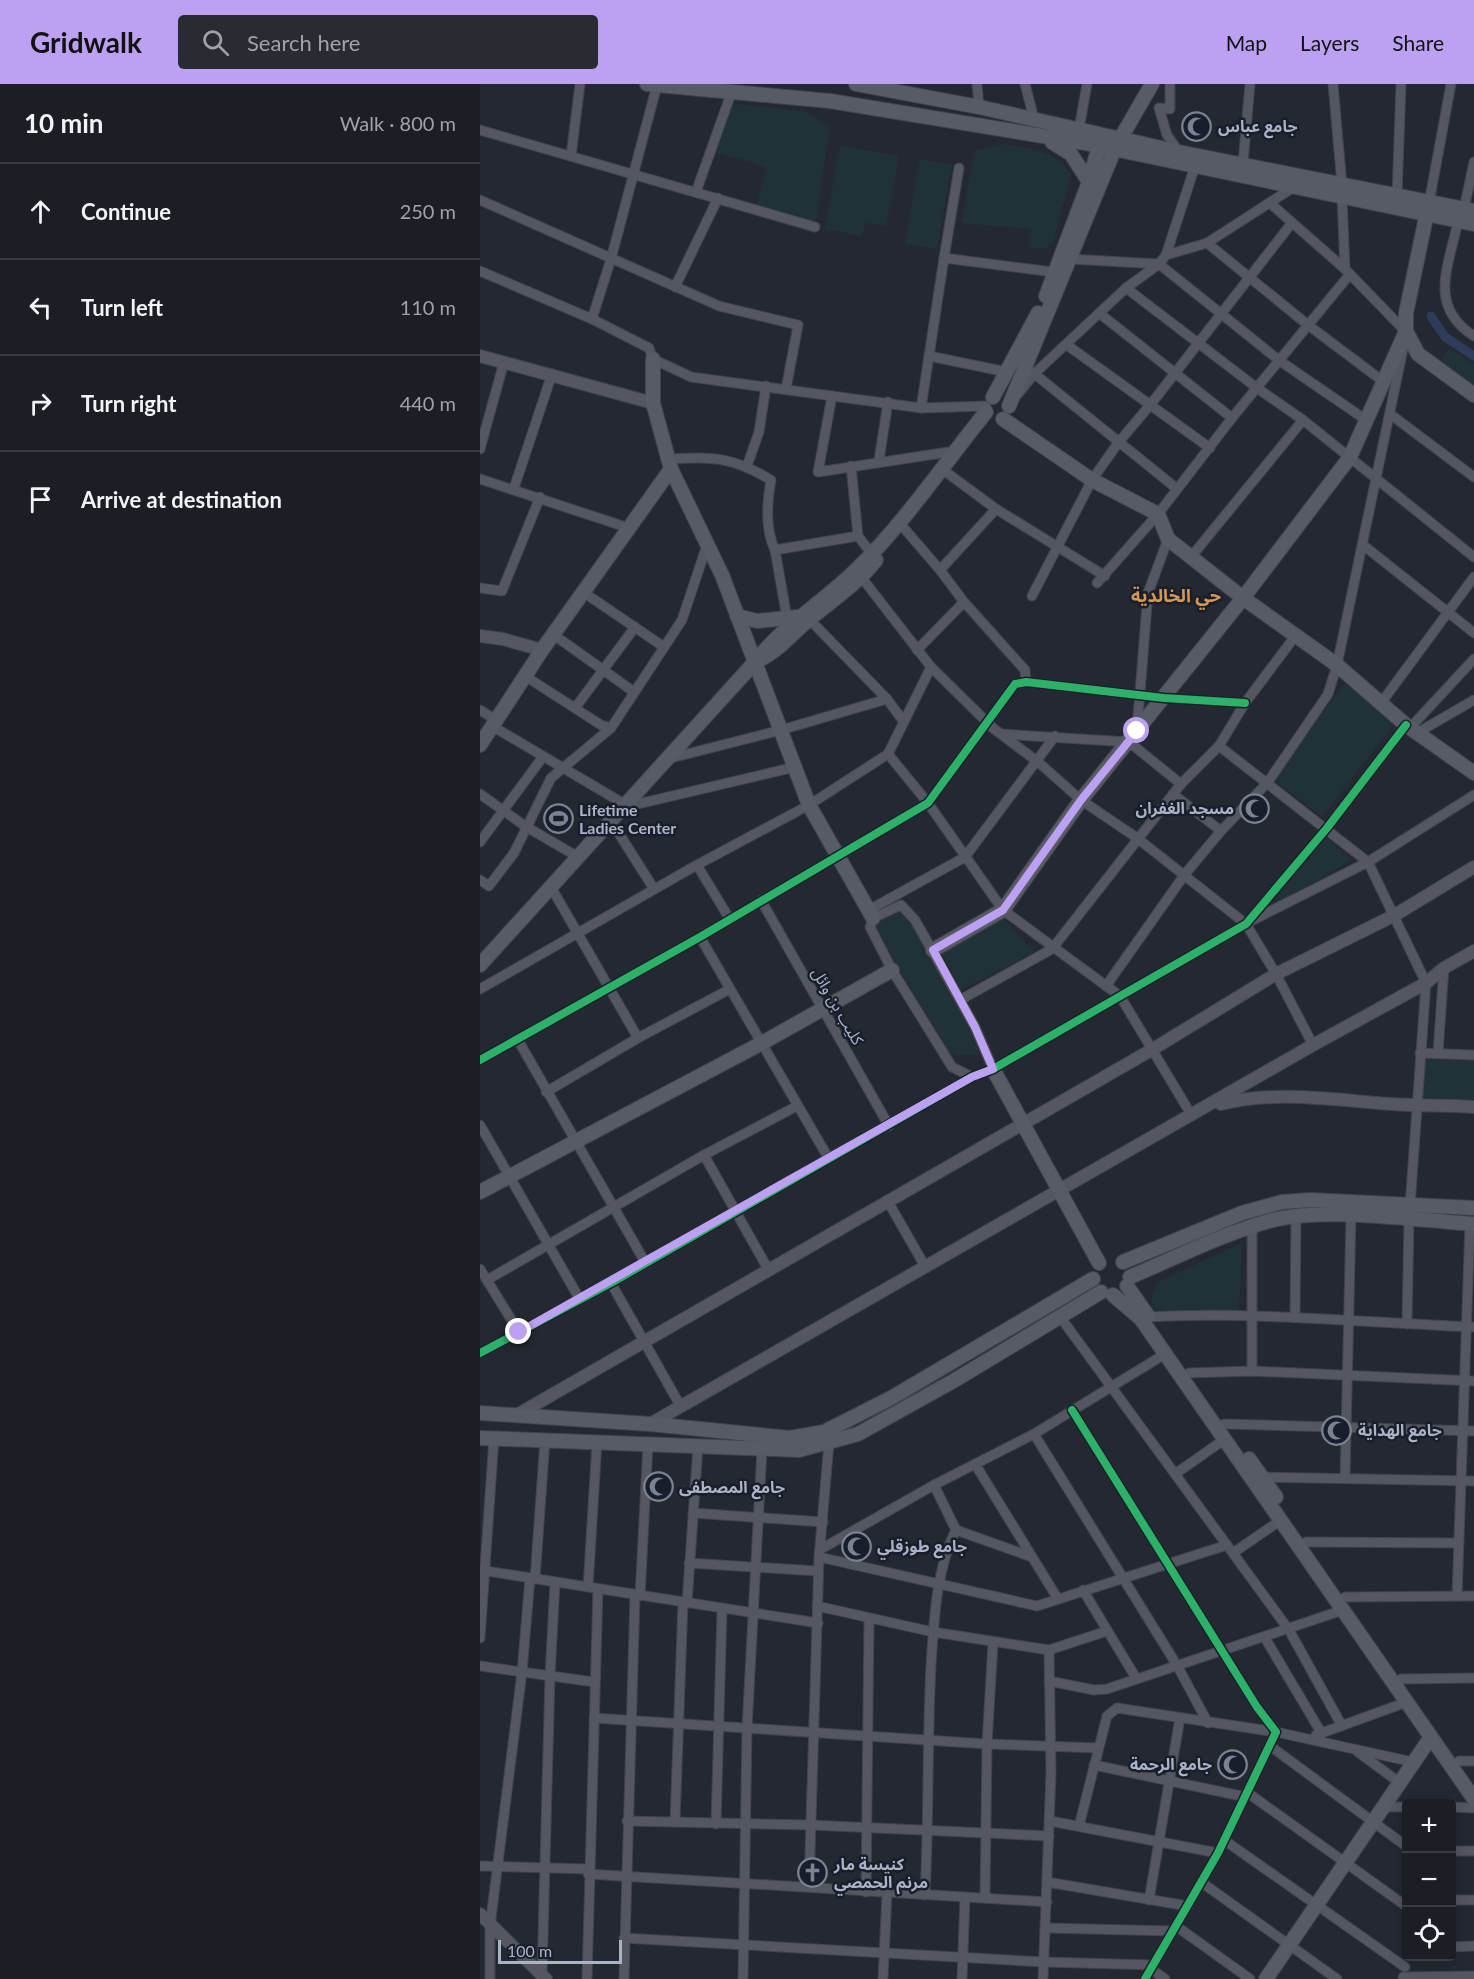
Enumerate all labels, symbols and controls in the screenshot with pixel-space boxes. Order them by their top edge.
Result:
search box [178,15,598,69]
text: Gridwalk [30,25,142,59]
icon: search [199,26,232,59]
text: Search here [247,29,360,56]
text: Map [1226,30,1267,55]
text: Layers [1300,30,1359,55]
text: Share [1392,30,1444,55]
text: 10 min [24,107,104,139]
mosque icon: جامع عباس [1181,110,1213,142]
text: Walk · 800 m [340,111,456,135]
place label: جامع عباس [1218,116,1298,139]
icon: ahead [24,195,57,228]
text: Continue [81,198,171,225]
text: 250 m [400,199,456,223]
icon: left [24,291,57,324]
text: Turn left [81,294,163,321]
text: 110 m [400,295,456,319]
icon: right [24,387,57,420]
text: Turn right [81,390,176,417]
text: 440 m [400,391,456,415]
icon: arrive [24,483,57,516]
text: Arrive at destination [81,486,282,513]
district label: حي الخالدية [1131,584,1221,610]
route start [1123,717,1149,743]
mosque icon: مسجد الغفران [1239,792,1271,824]
place label: مسجد الغفران [1135,798,1234,818]
place label: Lifetime Ladies Center [579,800,676,837]
sports icon: Lifetime Ladies Center [542,803,574,835]
street label: كليب بن وائل [808,964,868,1049]
route end [505,1318,531,1344]
mosque icon: جامع الهداية [1321,1414,1353,1446]
place label: جامع الهداية [1358,1420,1442,1443]
mosque icon: جامع المصطفى [642,1471,674,1503]
place label: جامع المصطفى [679,1477,785,1500]
mosque icon: جامع طوزقلي [840,1530,872,1562]
place label: جامع طوزقلي [877,1536,967,1560]
mosque icon: جامع الرحمة [1217,1748,1249,1780]
place label: جامع الرحمة [1130,1754,1212,1777]
map controls [1402,1799,1456,1961]
button: + [1402,1799,1456,1853]
button: − [1402,1853,1456,1907]
place label: كنيسة مار مرنم الحمصي [833,1854,928,1896]
church icon: كنيسة مار مرنم الحمصي [797,1857,829,1889]
button: locate [1402,1907,1456,1961]
scale bar [498,1937,622,1964]
text: 100 m [507,1941,552,1960]

